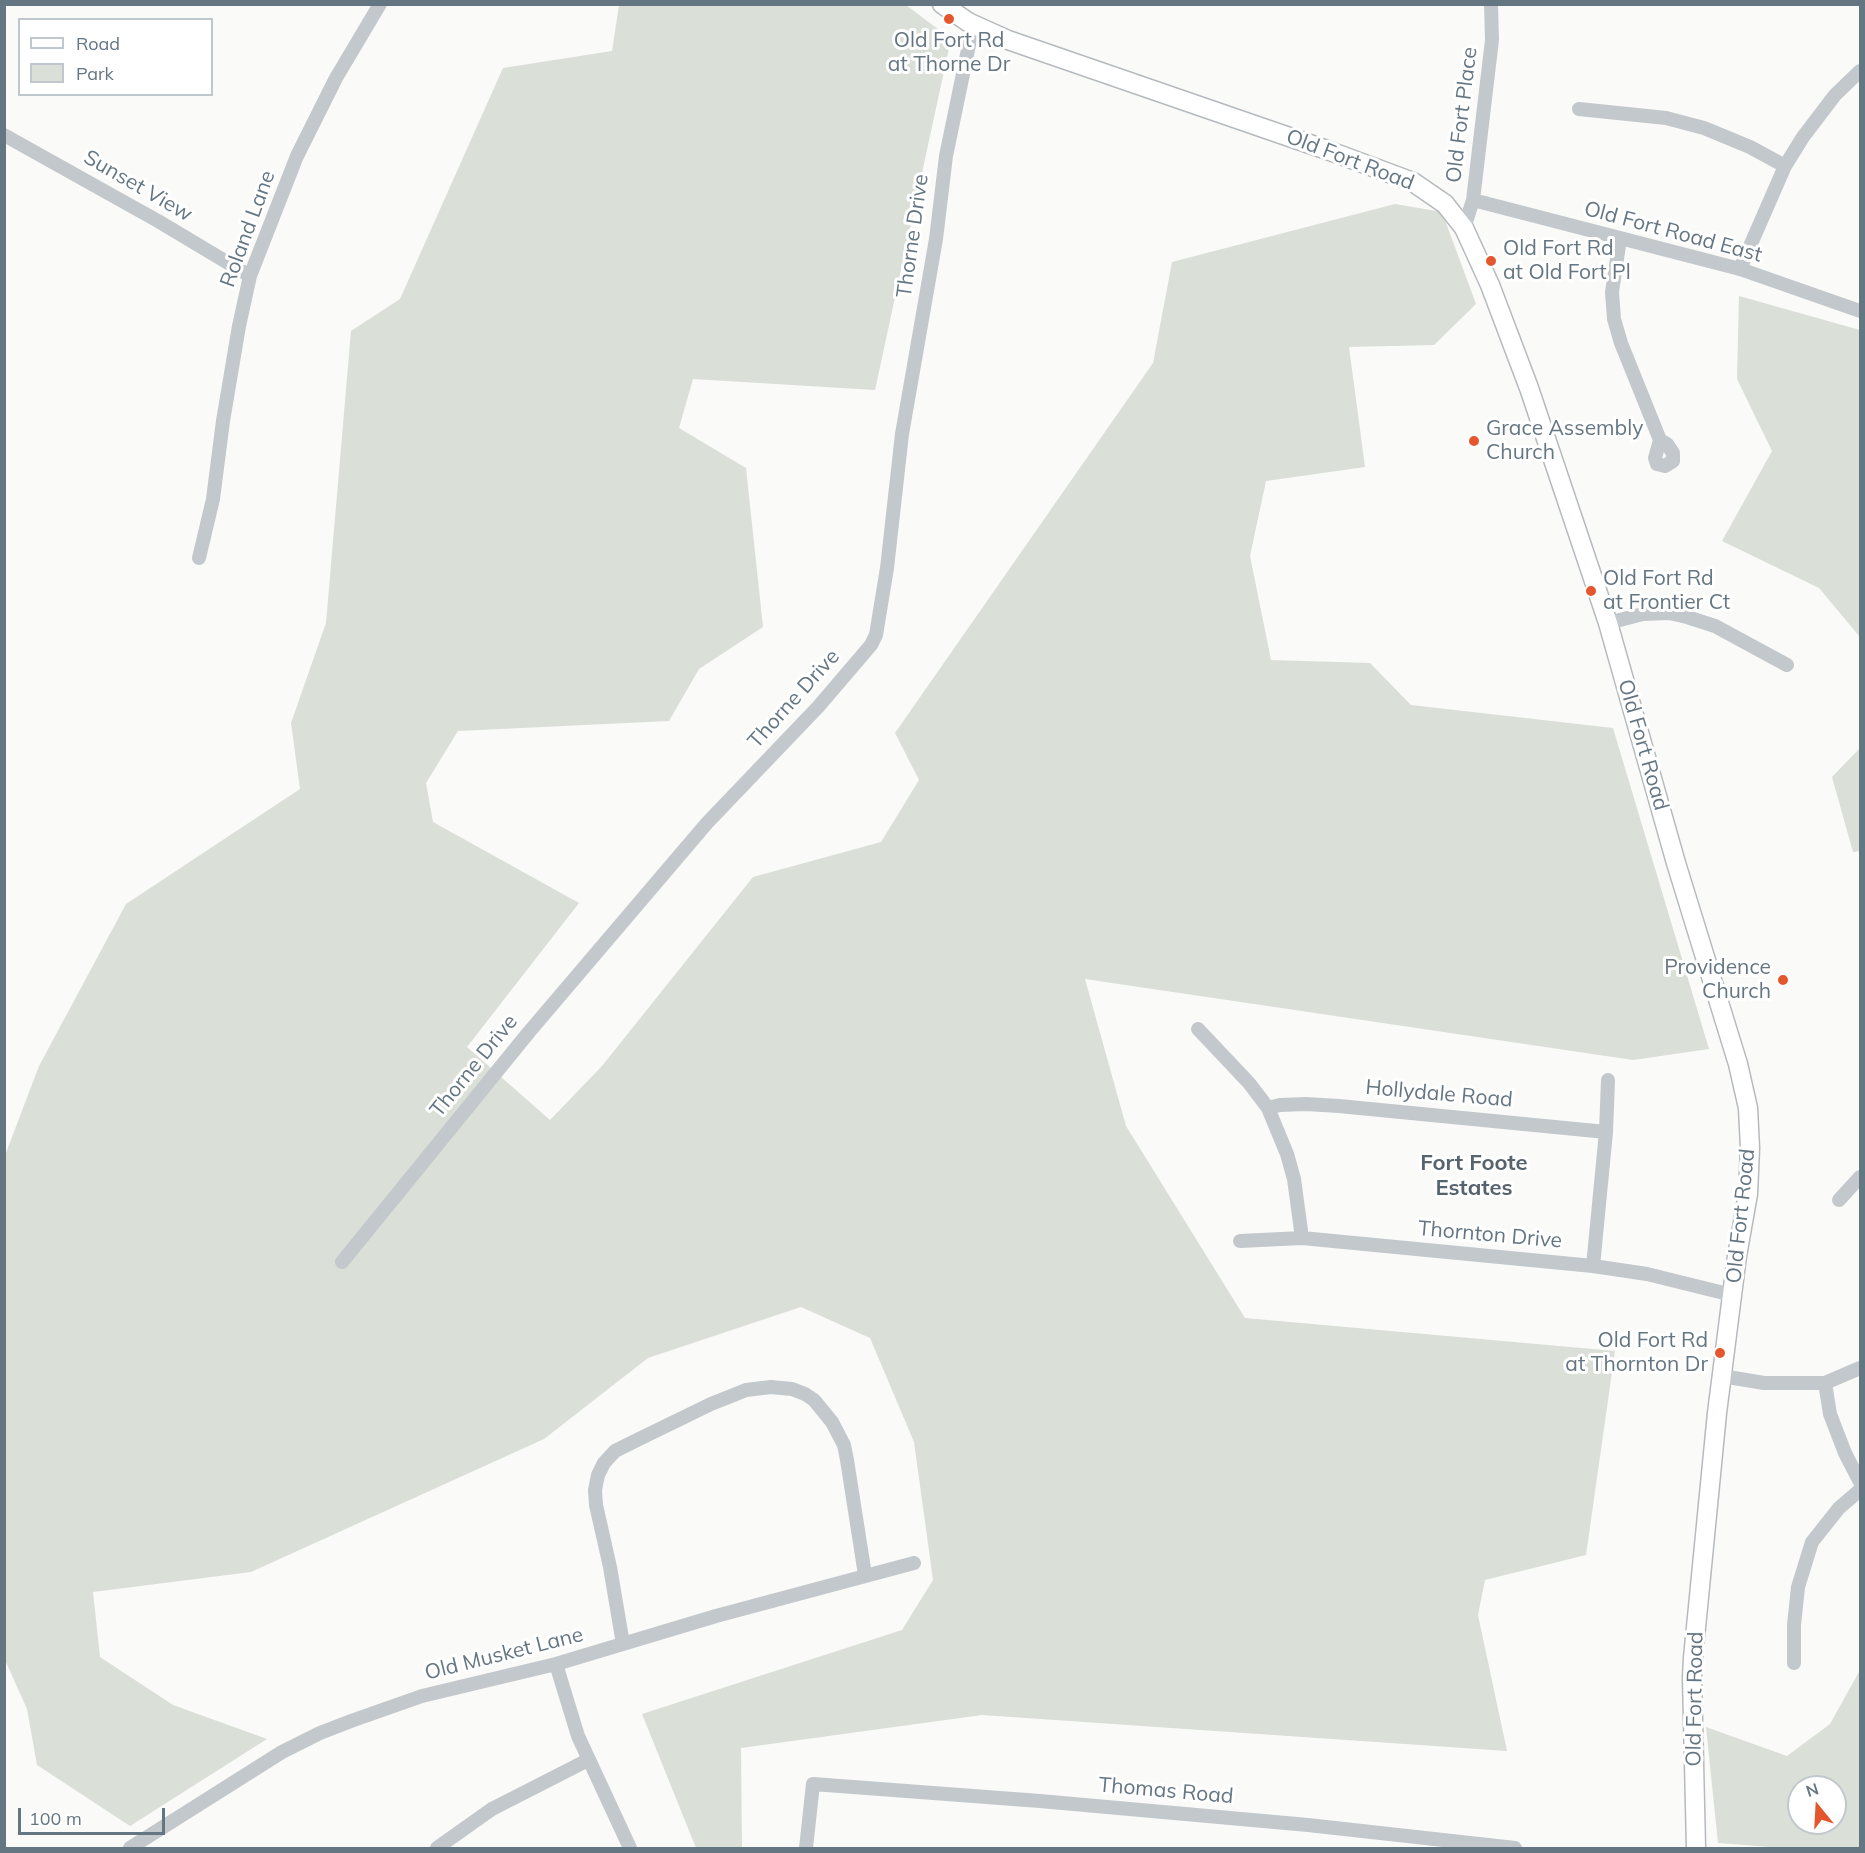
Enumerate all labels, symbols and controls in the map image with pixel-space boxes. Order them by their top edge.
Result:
marker: Old Fort Rd at Thorne Dr [942,12,956,26]
legend [18,18,213,96]
place label: Old Fort Rd at Thorne Dr [888,28,1010,78]
text: Road [76,32,120,55]
street label: Old Fort Place [1441,46,1483,184]
text: Park [76,62,114,85]
street label: Old Fort Road [1282,124,1418,196]
street label: Sunset View [79,145,197,227]
street label: Roland Lane [215,167,281,291]
street label: Thorne Drive [892,173,934,299]
street label: Old Fort Road East [1581,196,1765,268]
place label: Old Fort Rd at Old Fort Pl [1503,236,1631,286]
marker: Old Fort Rd at Old Fort Pl [1484,254,1498,268]
place label: Grace Assembly Church [1486,416,1643,466]
marker: Grace Assembly Church [1467,434,1481,448]
place label: Old Fort Rd at Frontier Ct [1603,566,1730,616]
marker: Old Fort Rd at Frontier Ct [1584,584,1598,598]
street label: Thorne Drive [743,644,845,754]
street label: Old Fort Road [1612,677,1674,813]
place label: Providence Church [1664,955,1771,1005]
marker: Providence Church [1776,973,1790,987]
street label: Thorne Drive [425,1010,523,1122]
street label: Hollydale Road [1364,1075,1514,1113]
street label: Old Fort Road [1721,1147,1761,1285]
district label: Fort Foote Estates [1420,1150,1528,1202]
street label: Thornton Drive [1417,1216,1563,1254]
place label: Old Fort Rd at Thornton Dr [1565,1328,1708,1378]
marker: Old Fort Rd at Thornton Dr [1713,1346,1727,1360]
street label: Old Musket Lane [422,1622,586,1686]
street label: Old Fort Road [1681,1631,1709,1767]
street label: Thomas Road [1097,1773,1235,1809]
north arrow [1787,1775,1847,1835]
text: N [1803,1778,1821,1801]
scale bar [21,1796,168,1834]
text: 100 m [29,1807,82,1830]

